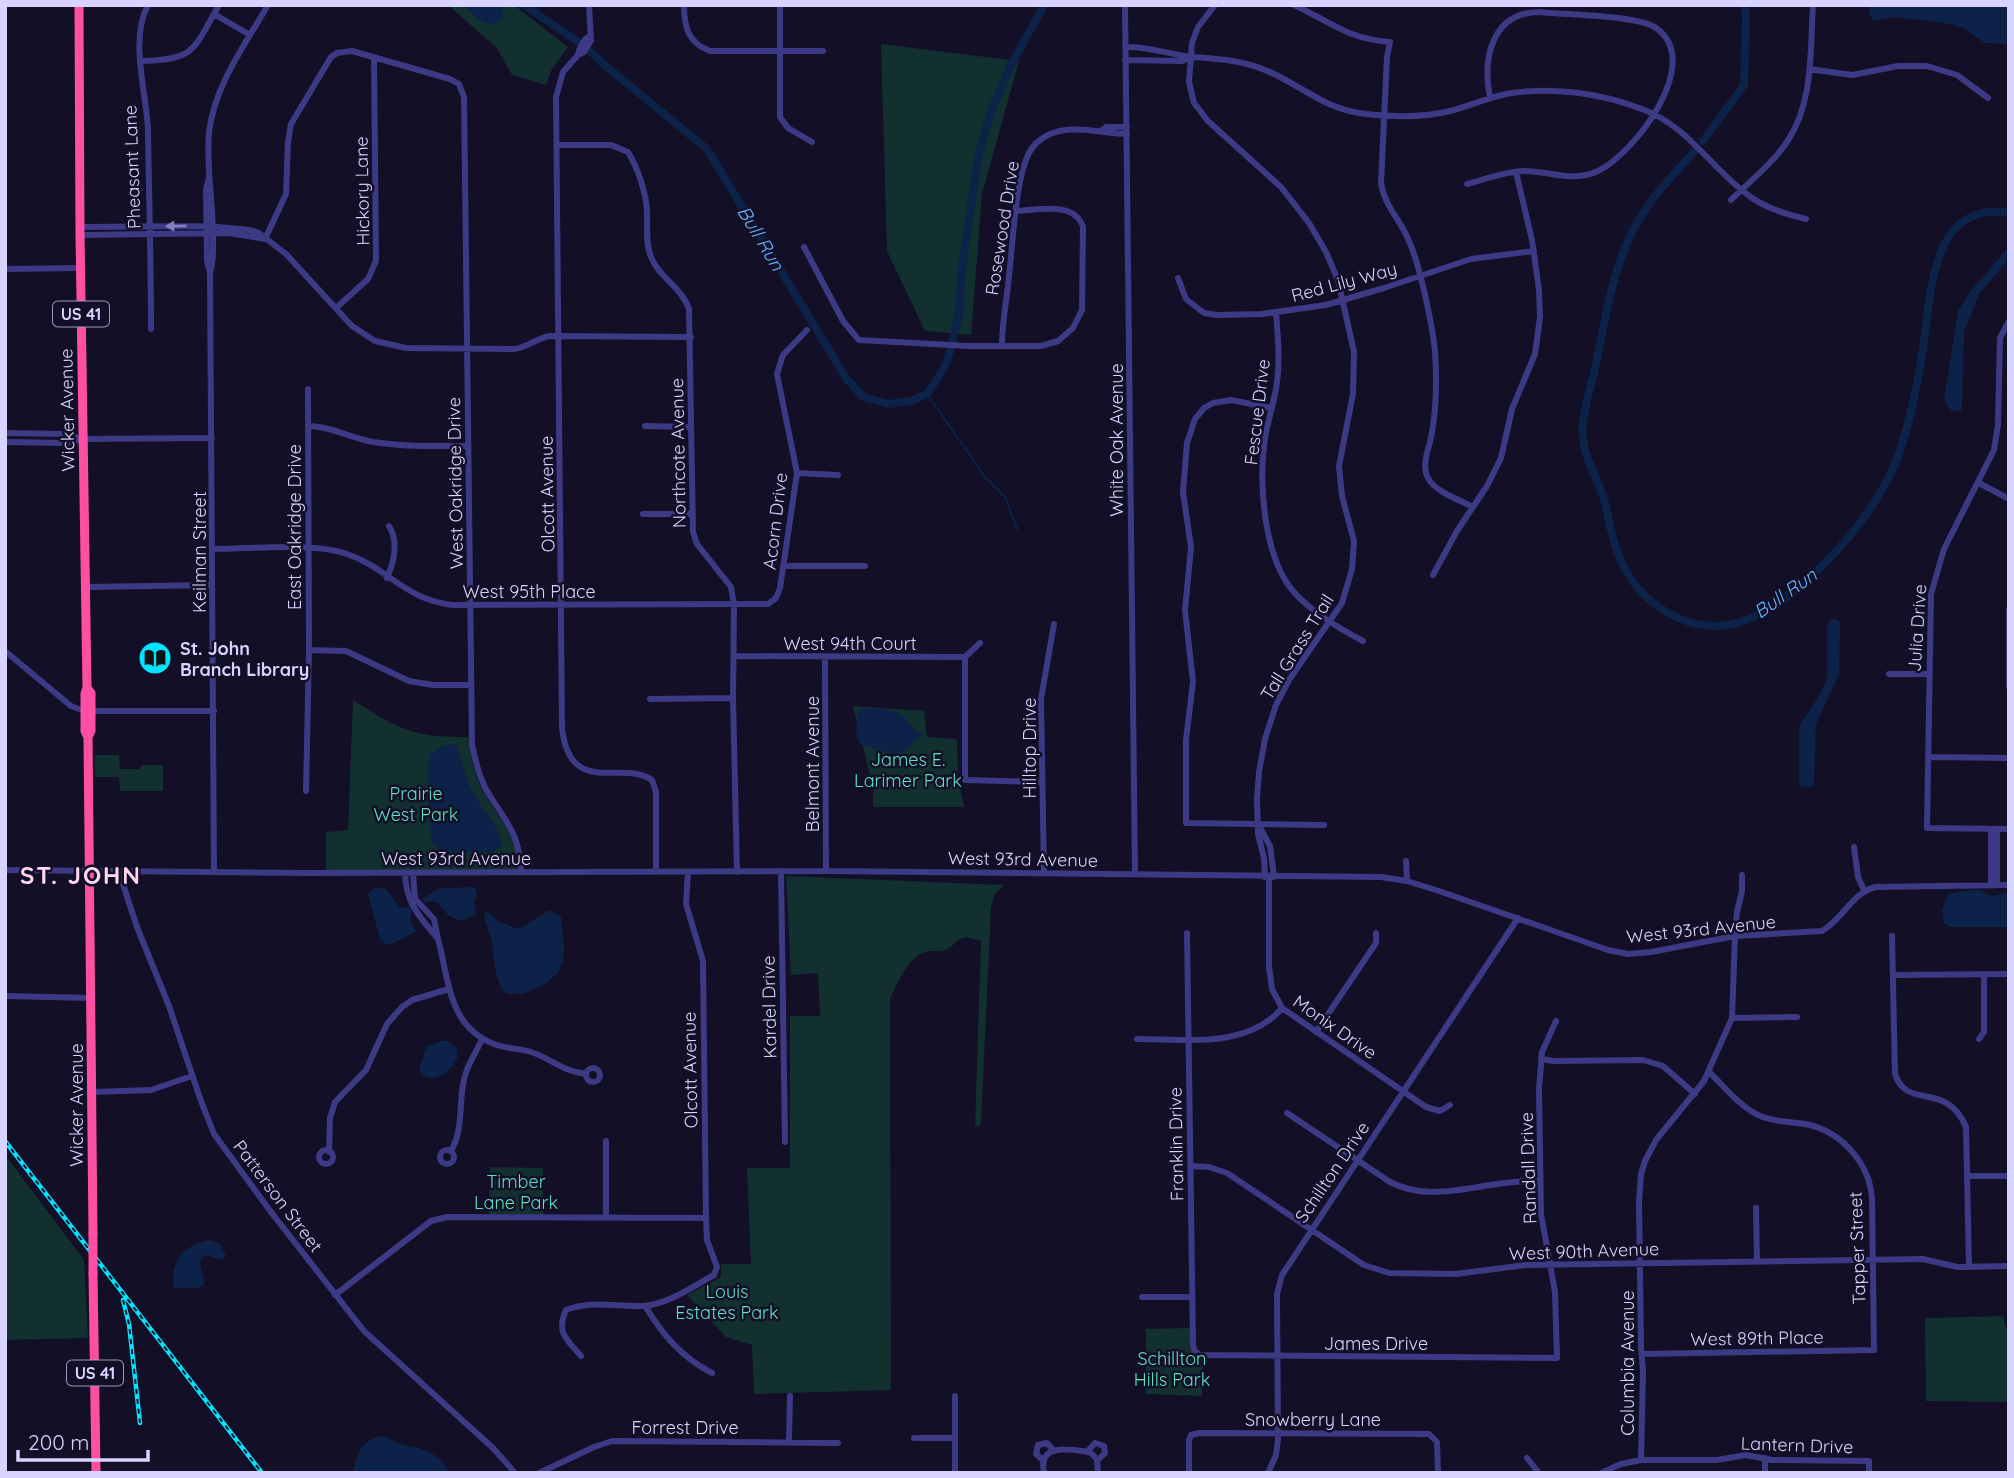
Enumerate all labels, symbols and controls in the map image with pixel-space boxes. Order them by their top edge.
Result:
street label: Pheasant Lane [118,105,146,229]
street label: Hickory Lane [350,136,374,246]
street label: Rosewood Drive [980,159,1024,297]
water label: Bull Run [732,201,790,276]
one-way arrow [165,220,187,232]
street label: Red Lily Way [1288,257,1400,307]
road number: US 41 [53,302,109,326]
street label: Wicker Avenue [54,348,80,472]
street label: Fescue Drive [1239,358,1275,466]
street label: White Oak Avenue [1105,363,1128,517]
street label: Northcote Avenue [665,378,691,528]
street label: West Oakridge Drive [442,397,468,569]
street label: Olcott Avenue [534,435,560,553]
street label: East Oakridge Drive [283,444,306,610]
street label: Acorn Drive [758,471,792,571]
street label: Keilman Street [188,491,211,613]
water label: Bull Run [1749,562,1822,623]
street label: West 95th Place [462,580,596,603]
street label: Julia Drive [1902,583,1932,673]
street label: Tall Grass Trail [1255,590,1339,704]
street label: West 94th Court [783,632,917,655]
place label: St. John Branch Library [180,637,309,681]
library icon: St. John Branch Library [136,639,174,677]
street label: Belmont Avenue [801,696,824,832]
street label: Hilltop Drive [1018,697,1041,799]
park label: James E. Larimer Park [854,748,962,792]
park label: Prairie West Park [374,782,458,826]
street label: West 93rd Avenue [948,846,1098,872]
street label: West 93rd Avenue [381,847,531,870]
district label: ST. JOHN [20,860,142,890]
street label: West 93rd Avenue [1625,910,1777,948]
street label: Kardel Drive [757,955,781,1059]
street label: Monix Drive [1289,990,1381,1064]
street label: Olcott Avenue [677,1011,703,1129]
street label: Wicker Avenue [65,1043,88,1167]
street label: Franklin Drive [1164,1087,1188,1201]
street label: Randall Drive [1515,1112,1541,1224]
street label: Schillton Drive [1290,1117,1374,1227]
street label: Patterson Street [228,1135,328,1257]
park label: Timber Lane Park [474,1170,558,1214]
street label: Tapper Street [1844,1191,1870,1305]
street label: West 90th Avenue [1508,1237,1660,1265]
park label: Louis Estates Park [675,1280,779,1324]
street label: Columbia Avenue [1616,1290,1639,1436]
street label: West 89th Place [1690,1325,1824,1351]
street label: James Drive [1324,1332,1428,1355]
park label: Schillton Hills Park [1134,1347,1210,1391]
road number: US 41 [67,1360,123,1386]
street label: Snowberry Lane [1245,1408,1381,1431]
street label: Forrest Drive [631,1416,739,1439]
scale bar [18,1418,147,1462]
text: 200 m [28,1429,90,1455]
street label: Lantern Drive [1740,1432,1854,1458]

